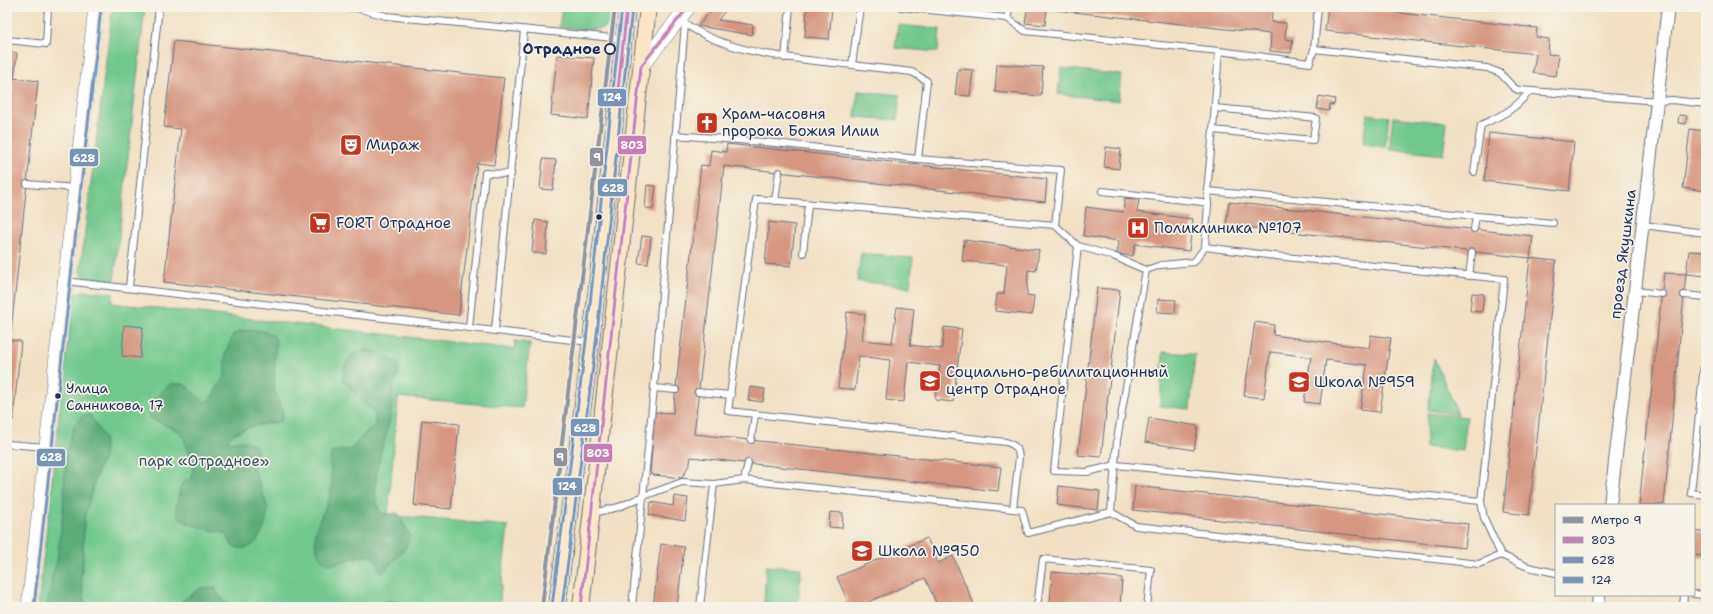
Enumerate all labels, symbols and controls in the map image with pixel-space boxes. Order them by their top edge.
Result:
place label: Отрадное [523,39,601,59]
marker: Отрадное [604,43,616,55]
line badge: 124 [597,88,627,107]
text: 124 [602,90,622,105]
place label: Храм-часовня пророка Божия Илии [722,104,879,141]
church icon: Храм-часовня пророка Божия Илии [694,110,720,136]
theatre icon: Мираж [338,132,364,158]
place label: Мираж [366,135,420,155]
line badge: 803 [617,135,647,155]
text: 803 [621,138,644,153]
line badge: 9 [589,147,604,167]
line badge: 628 [69,148,99,167]
text: 9 [593,150,601,165]
text: 628 [73,151,96,166]
line badge: 628 [597,178,628,197]
text: 628 [602,181,625,196]
street label: проезд Якушкина [1605,187,1641,320]
supermarket icon: FORT Отрадное [307,210,333,236]
unlabelled marker [594,212,604,222]
place label: FORT Отрадное [336,213,451,233]
hospital icon: Поликлиника №107 [1125,215,1151,241]
place label: Поликлиника №107 [1154,218,1302,238]
place label: Социально-ребилитационный центр Отрадное [946,362,1168,399]
school or university icon: Социально-ребилитационный центр Отрадное [917,368,943,394]
school or university icon: Школа №959 [1286,369,1312,395]
place label: Школа №959 [1314,372,1415,392]
place label: Улица Санникова, 17 [66,379,164,414]
marker: Улица Санникова, 17 [53,391,63,401]
line badge: 628 [570,418,600,437]
text: 628 [574,421,597,436]
line badge: 803 [583,443,613,463]
text: 803 [587,446,610,461]
line badge: 9 [553,447,568,467]
line badge: 628 [36,448,66,467]
text: 628 [40,450,63,465]
text: 9 [556,450,564,465]
park label: парк «Отрадное» [139,451,269,471]
line badge: 124 [552,477,583,496]
text: 124 [557,479,577,494]
legend [1555,504,1695,596]
text: Метро 9 [1591,512,1642,528]
text: 803 [1591,532,1615,548]
school or university icon: Школа №950 [849,538,875,564]
place label: Школа №950 [878,541,980,561]
text: 628 [1591,552,1615,568]
text: 124 [1591,572,1611,588]

